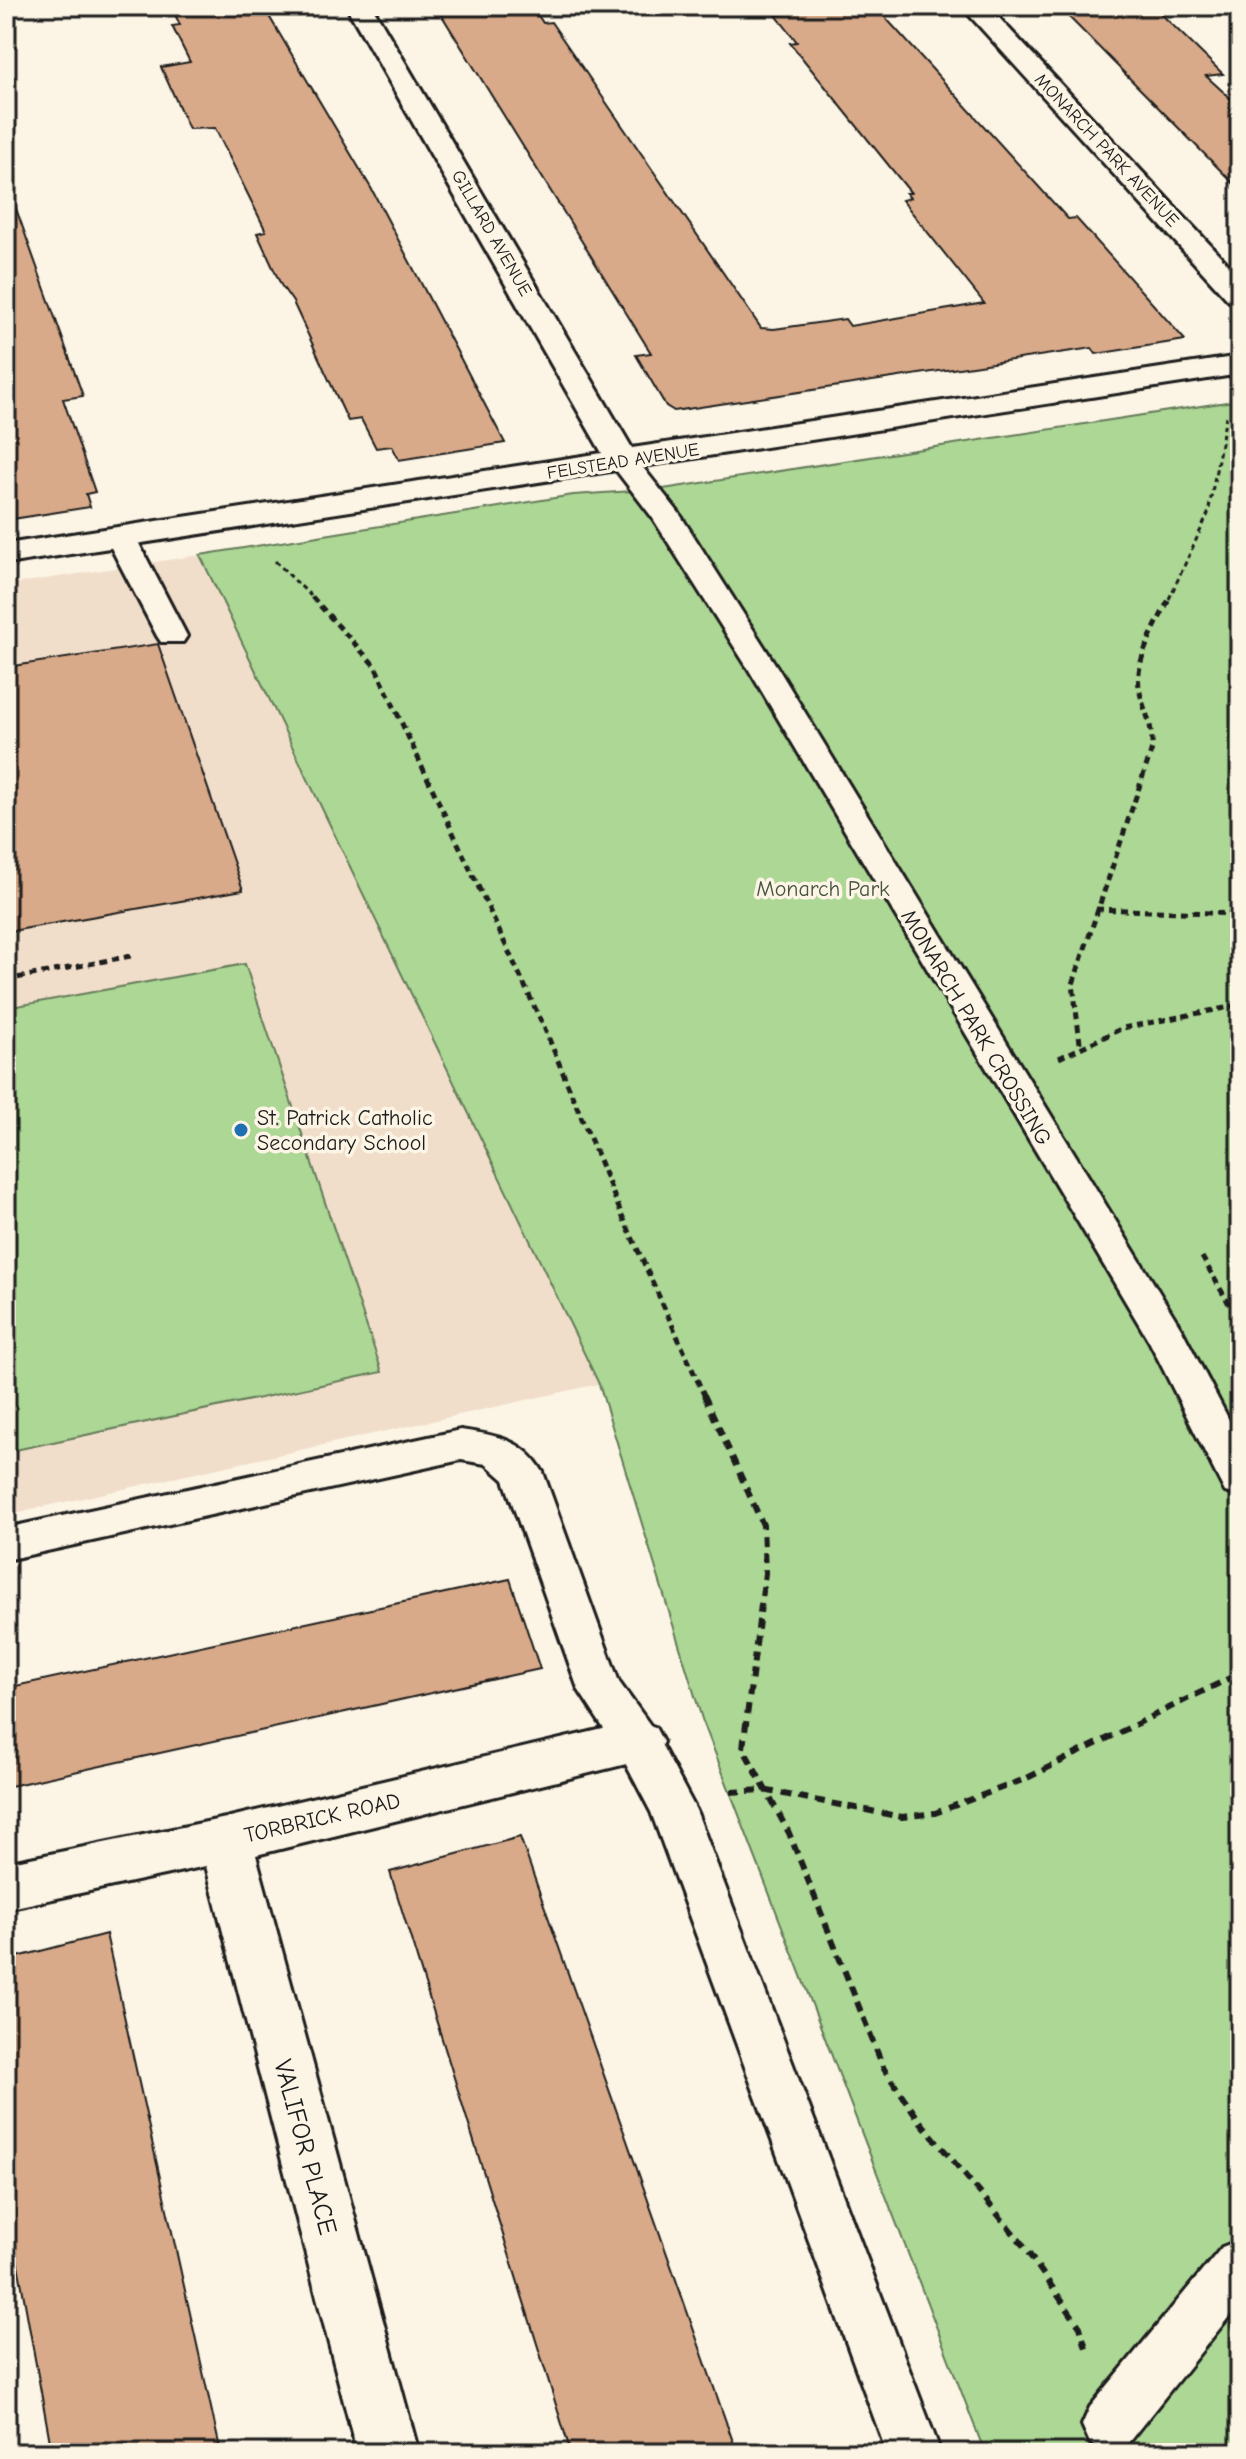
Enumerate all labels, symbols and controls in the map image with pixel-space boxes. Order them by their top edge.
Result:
street label: MONARCH PARK AVENUE [1030,69,1183,231]
street label: GILLARD AVENUE [447,167,536,300]
street label: FELSTEAD AVENUE [546,439,701,484]
park label: Monarch Park [756,876,890,902]
street label: MONARCH PARK CROSSING [895,905,1057,1150]
place label: St. Patrick Catholic Secondary School [257,1105,433,1156]
marker: St. Patrick Catholic Secondary School [232,1121,250,1139]
street label: TORBRICK ROAD [242,1787,403,1849]
street label: VALIFOR PLACE [267,2056,343,2238]

